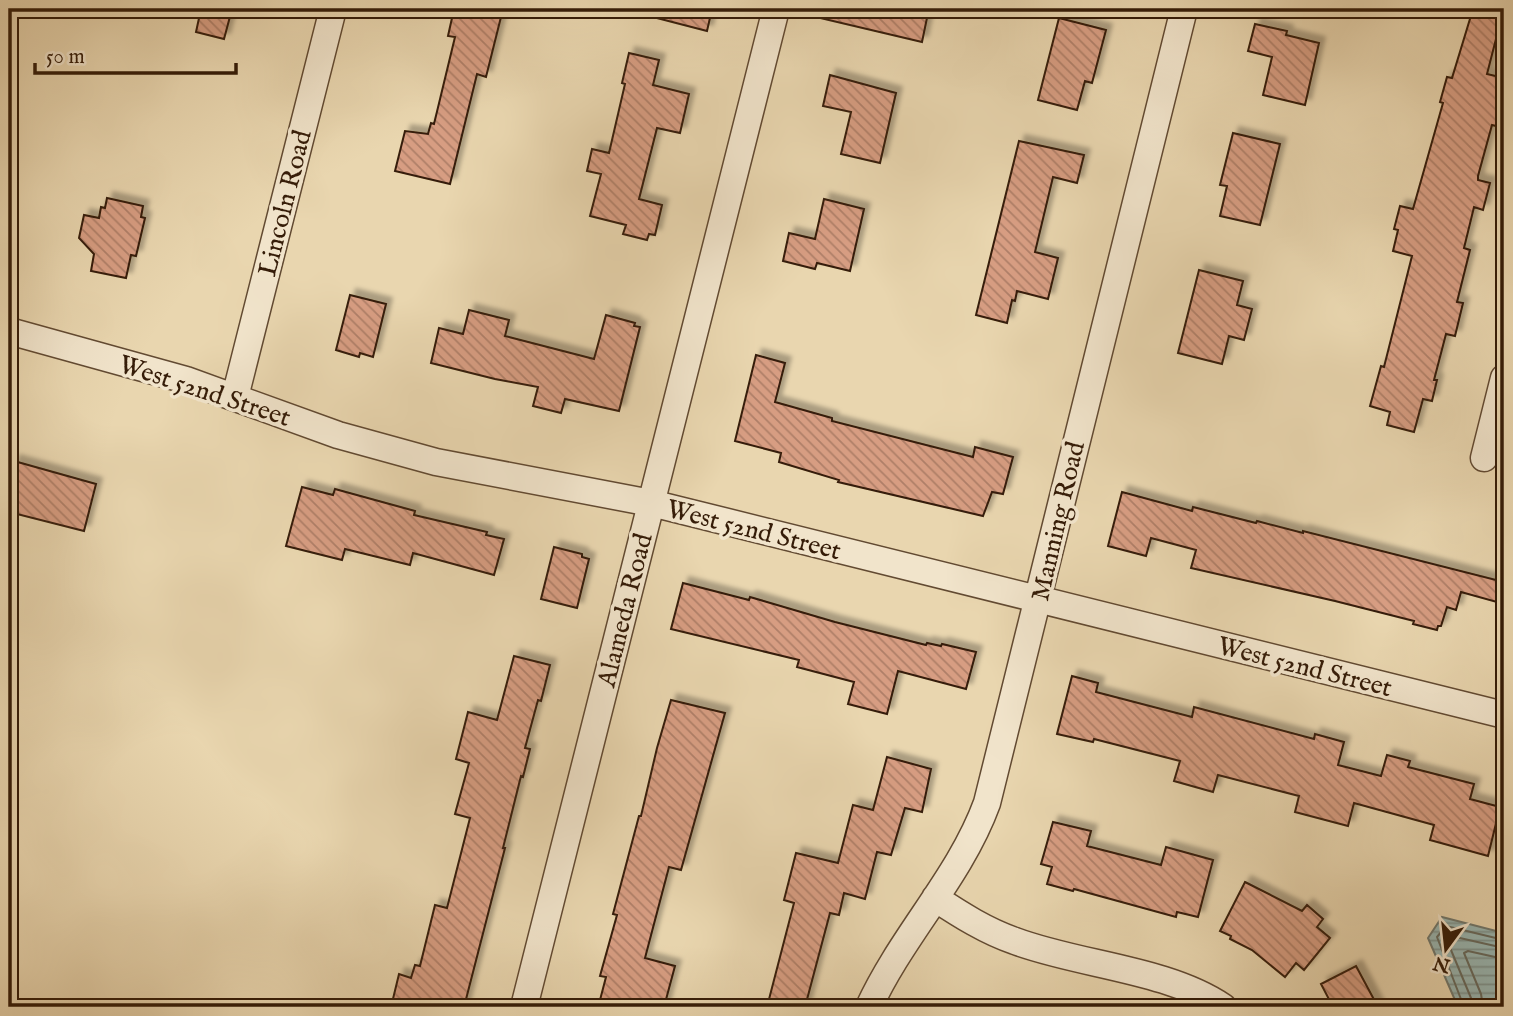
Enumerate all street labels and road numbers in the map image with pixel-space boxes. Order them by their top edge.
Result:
street label: Lincoln Road [251,127,320,280]
street label: West 52nd Street [114,348,295,435]
street label: Manning Road [1024,438,1093,604]
street label: West 52nd Street [663,493,844,568]
street label: Alameda Road [590,530,661,692]
street label: West 52nd Street [1214,630,1395,705]

